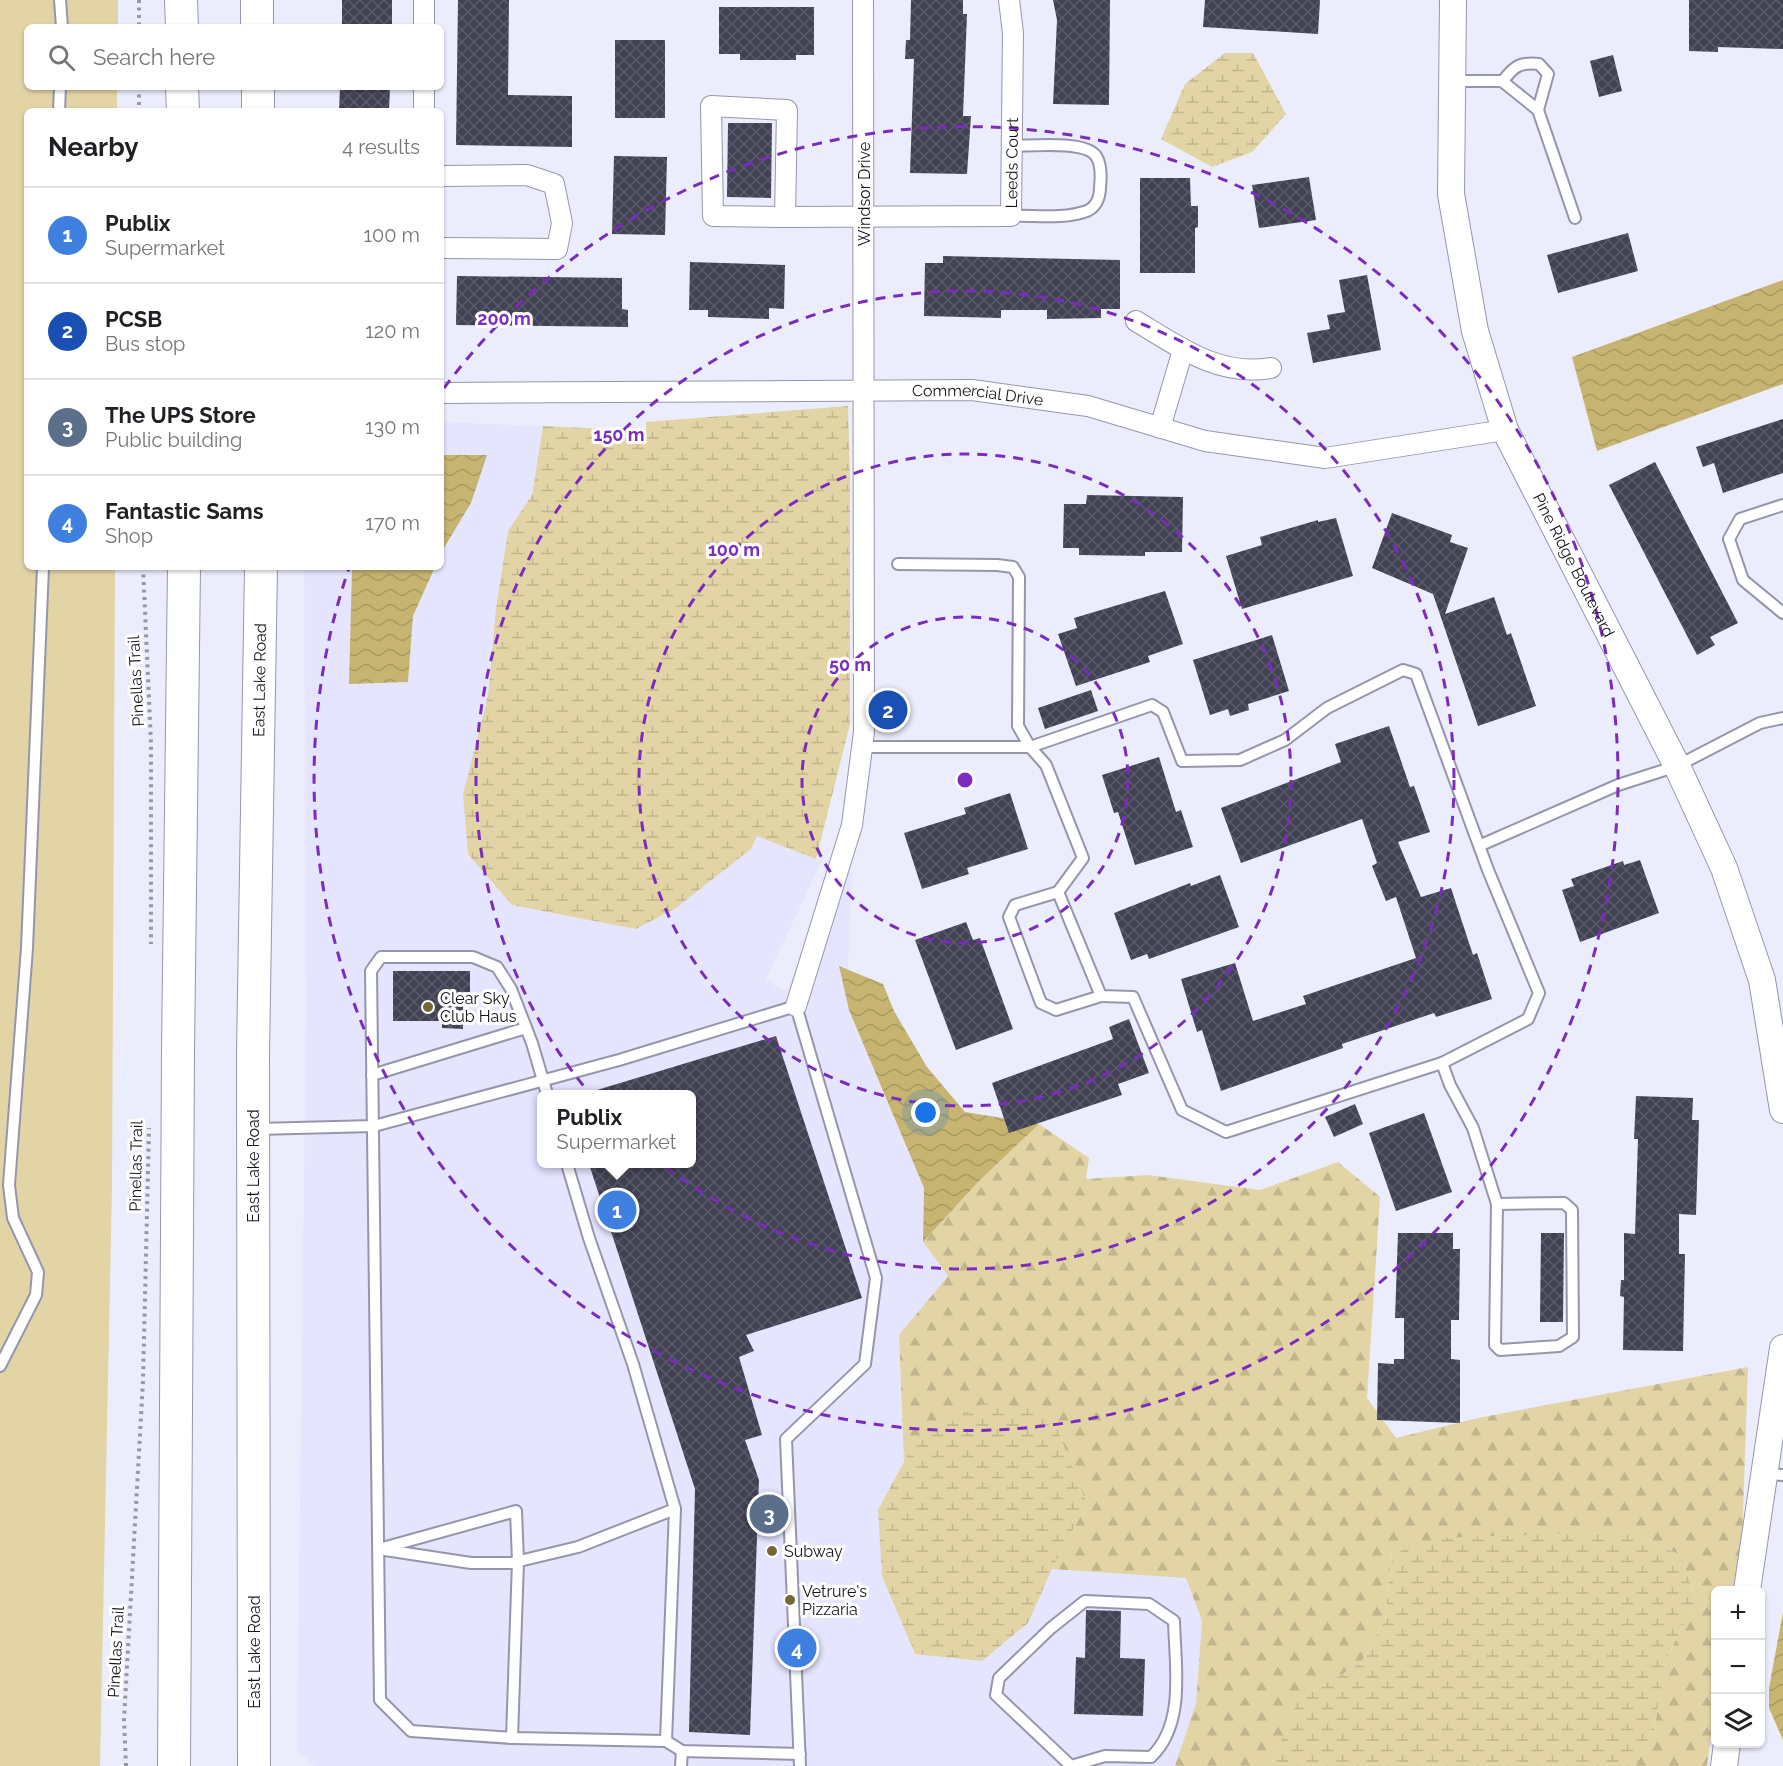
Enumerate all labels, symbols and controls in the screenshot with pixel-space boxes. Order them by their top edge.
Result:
search box [24,24,444,90]
icon: search [45,41,78,74]
text: Search here [93,44,215,70]
street label: Leeds Court [1002,117,1022,208]
text: Nearby [48,132,138,162]
text: 4 results [342,135,420,159]
street label: Windsor Drive [855,142,874,246]
text: Publix [105,210,171,236]
text: 1 [63,223,72,247]
text: 100 m [363,223,420,247]
text: Supermarket [105,236,225,260]
text: PCSB [105,306,162,332]
text: 200 m [477,308,531,329]
text: 2 [62,319,73,343]
text: 120 m [365,319,420,343]
text: Bus stop [105,332,185,356]
street label: Commercial Drive [912,381,1045,409]
text: The UPS Store [105,402,256,428]
text: 3 [62,415,73,439]
text: 130 m [365,415,420,439]
text: 150 m [594,424,645,445]
text: Public building [105,428,242,452]
street label: Pine Ridge Boulevard [1529,490,1619,640]
text: Fantastic Sams [105,498,264,524]
text: 4 [62,511,73,535]
text: 170 m [365,511,420,535]
text: Shop [105,524,153,548]
text: 100 m [708,539,760,560]
street label: East Lake Road [249,623,270,737]
street label: Pinellas Trail [124,634,148,727]
text: 50 m [829,654,871,675]
pin: 2 [868,688,908,732]
centre of rings [955,770,975,790]
place label: Clear Sky Club Haus [440,989,517,1026]
marker: Clear Sky Club Haus [421,1000,435,1014]
popup [537,1090,696,1168]
your location [911,1098,940,1127]
text: Publix [557,1104,622,1130]
street label: East Lake Road [244,1109,263,1223]
street label: Pinellas Trail [126,1120,146,1212]
text: Supermarket [557,1130,676,1154]
pin: 1 [598,1188,636,1232]
pin: 3 [750,1492,788,1537]
place label: Subway [784,1542,843,1561]
marker: Subway [765,1544,779,1558]
place label: Vetrure's Pizzaria [802,1582,867,1619]
map controls [1711,1586,1765,1748]
button: + [1711,1586,1765,1640]
marker: Vetrure's Pizzaria [783,1593,797,1607]
street label: East Lake Road [245,1595,264,1709]
street label: Pinellas Trail [104,1605,128,1698]
pin: 4 [778,1626,816,1670]
button: − [1711,1640,1765,1694]
button: layers [1711,1694,1765,1748]

